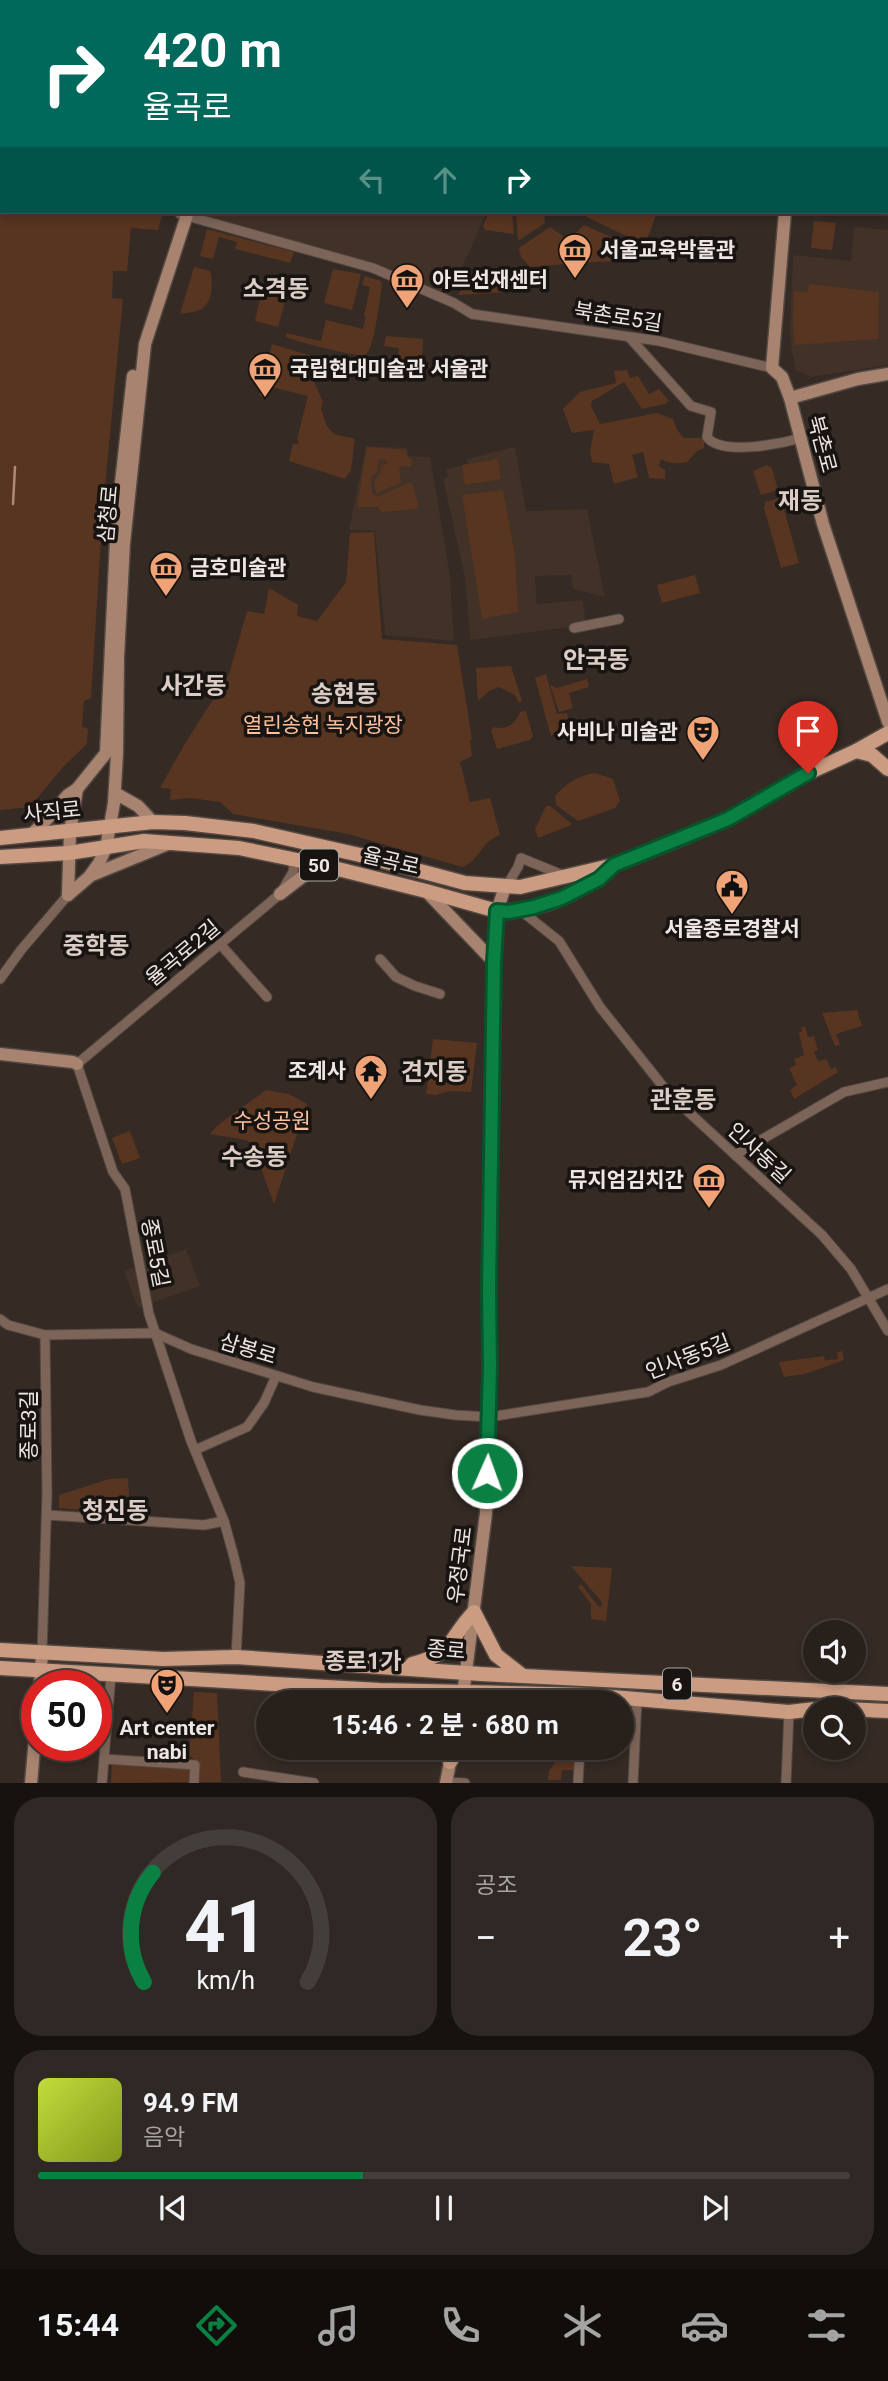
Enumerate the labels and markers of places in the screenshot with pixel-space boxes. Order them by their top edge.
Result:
museum icon: 서울교육박물관 [556,231,594,280]
place label: 서울교육박물관 [600,238,735,262]
museum icon: 아트선재센터 [388,261,426,310]
place label: 아트선재센터 [432,268,548,292]
museum icon: 국립현대미술관 서울관 [246,350,284,399]
place label: 국립현대미술관 서울관 [290,357,488,381]
museum icon: 금호미술관 [147,549,185,598]
place label: 금호미술관 [190,556,287,580]
pin [778,701,838,773]
theatre icon: 사비나 미술관 [684,713,722,762]
place label: 사비나 미술관 [557,720,678,744]
public building icon: 서울종로경찰서 [713,867,751,916]
place label: 서울종로경찰서 [664,917,800,941]
temple icon: 조계사 [352,1052,390,1101]
place label: 조계사 [288,1059,346,1083]
museum icon: 뮤지엄김치간 [690,1161,728,1210]
place label: 뮤지엄김치간 [568,1168,684,1192]
theatre icon: Art center nabi [148,1666,186,1715]
place label: Art center nabi [120,1716,215,1764]

